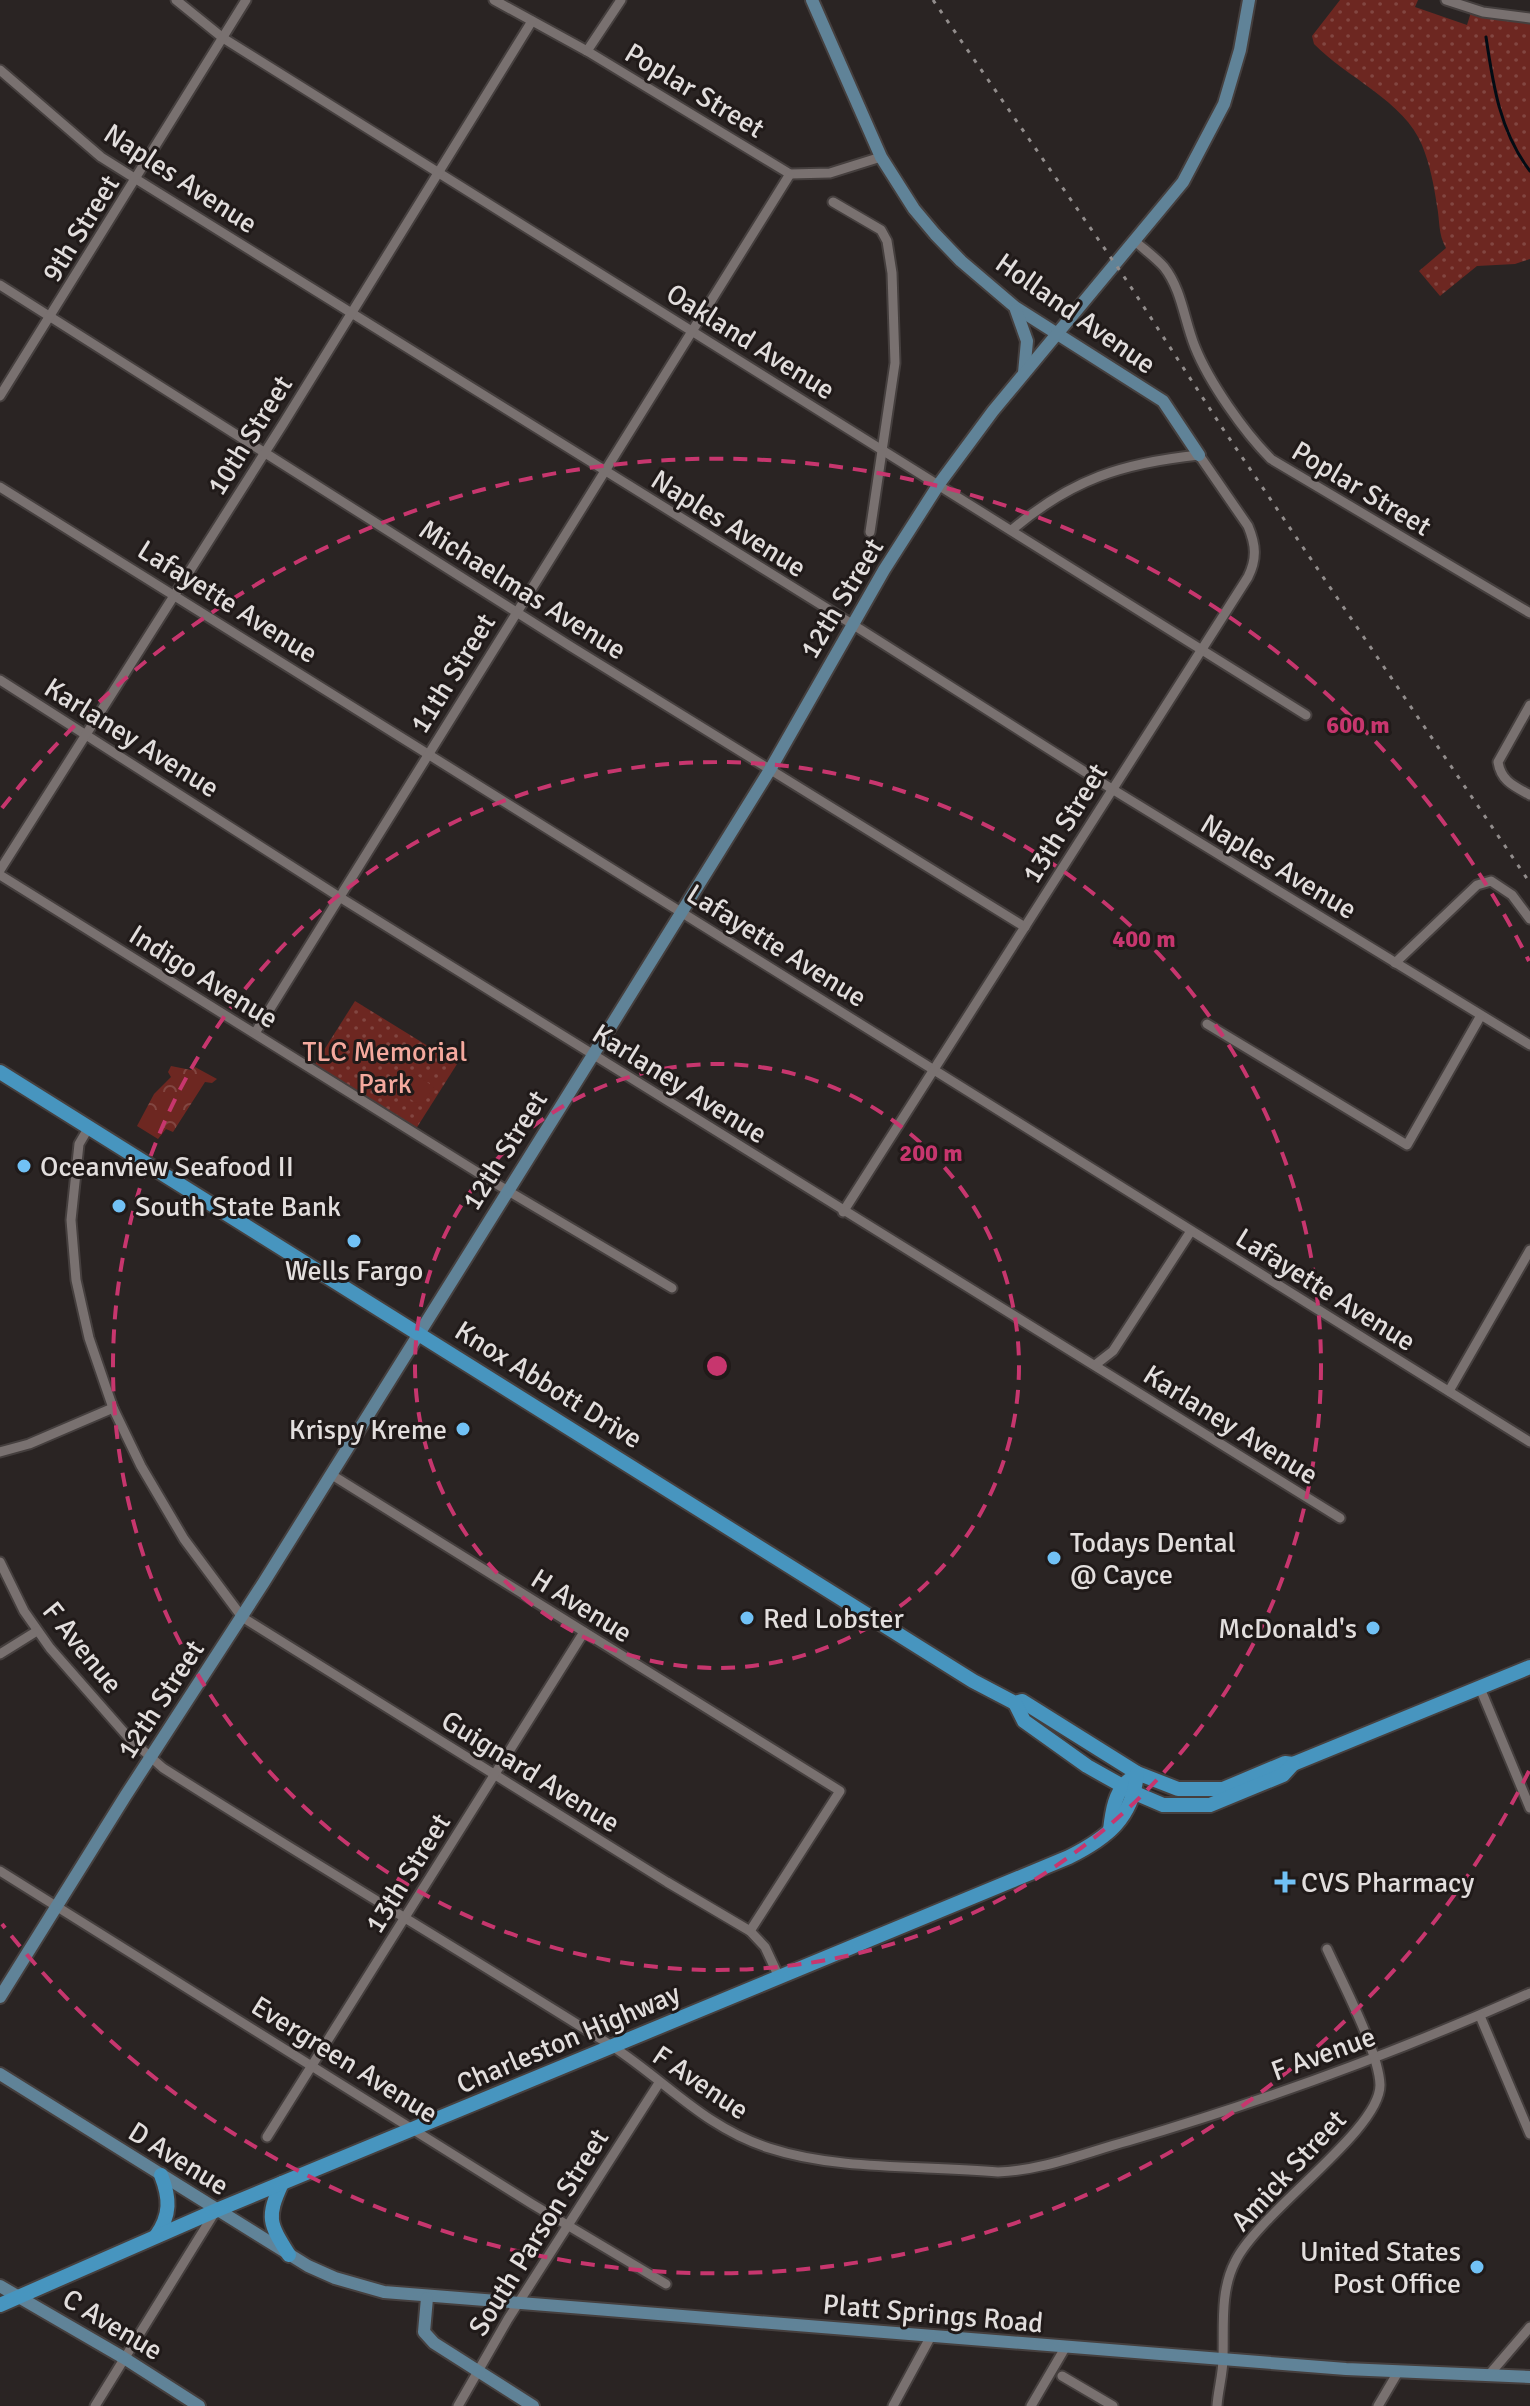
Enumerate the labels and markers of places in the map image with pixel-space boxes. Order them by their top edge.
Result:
place label: Oceanview Seafood II [40,1150,294,1184]
marker: Oceanview Seafood II [15,1157,33,1175]
place label: South State Bank [135,1190,341,1224]
marker: South State Bank [110,1197,128,1215]
marker: Wells Fargo [345,1232,363,1250]
place label: Wells Fargo [285,1254,423,1288]
centre of rings [703,1352,731,1380]
place label: Krispy Kreme [289,1413,447,1447]
marker: Krispy Kreme [454,1420,472,1438]
place label: Todays Dental @ Cayce [1070,1526,1236,1592]
marker: Todays Dental @ Cayce [1045,1549,1063,1567]
place label: Red Lobster [763,1602,904,1636]
marker: Red Lobster [738,1609,756,1627]
place label: McDonald's [1218,1612,1357,1646]
marker: McDonald's [1364,1619,1382,1637]
place label: CVS Pharmacy [1301,1866,1474,1900]
marker: CVS Pharmacy [1276,1873,1294,1891]
place label: United States Post Office [1300,2235,1461,2301]
marker: United States Post Office [1468,2258,1486,2276]

